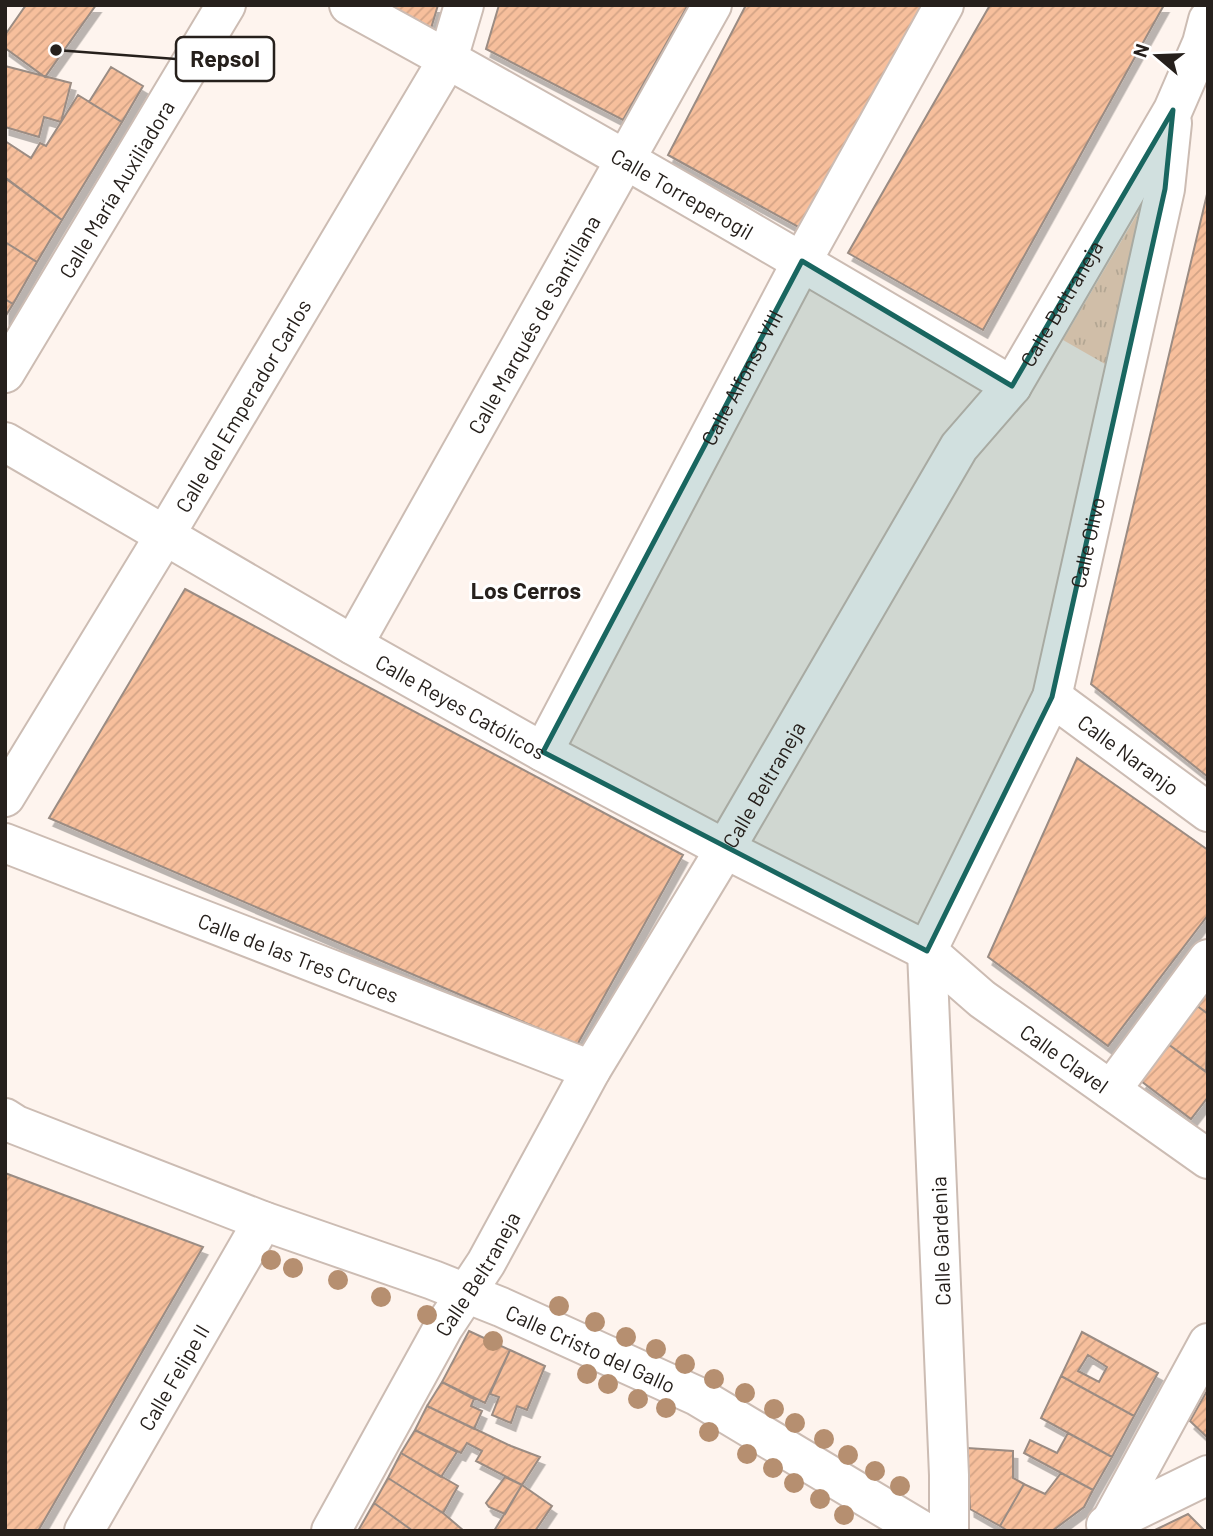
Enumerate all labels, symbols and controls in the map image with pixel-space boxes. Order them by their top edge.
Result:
north arrow [1122,21,1192,91]
callout: Repsol [176,37,274,81]
text: N [1128,41,1153,60]
text: Repsol [190,44,260,72]
street label: Calle María Auxiliadora [53,95,179,282]
street label: Calle Torreperogil [607,142,758,244]
street label: Calle Marqués de Santillana [462,210,604,438]
street label: Calle Beltraneja [1014,235,1107,371]
street label: Calle del Emperador Carlos [169,294,315,516]
street label: Calle Alfonso VIII [695,305,787,449]
street label: Calle Olivo [1064,494,1109,590]
district label: Los Cerros [471,576,581,604]
street label: Calle Reyes Católicos [372,648,551,764]
street label: Calle Naranjo [1074,708,1185,800]
street label: Calle Beltraneja [716,717,809,852]
street label: Calle de las Tres Cruces [195,907,402,1007]
street label: Calle Clavel [1016,1018,1114,1097]
street label: Calle Gardenia [925,1176,955,1306]
street label: Calle Beltraneja [429,1207,524,1340]
street label: Calle Cristo del Gallo [502,1299,680,1397]
street label: Calle Felipe II [133,1319,214,1435]

